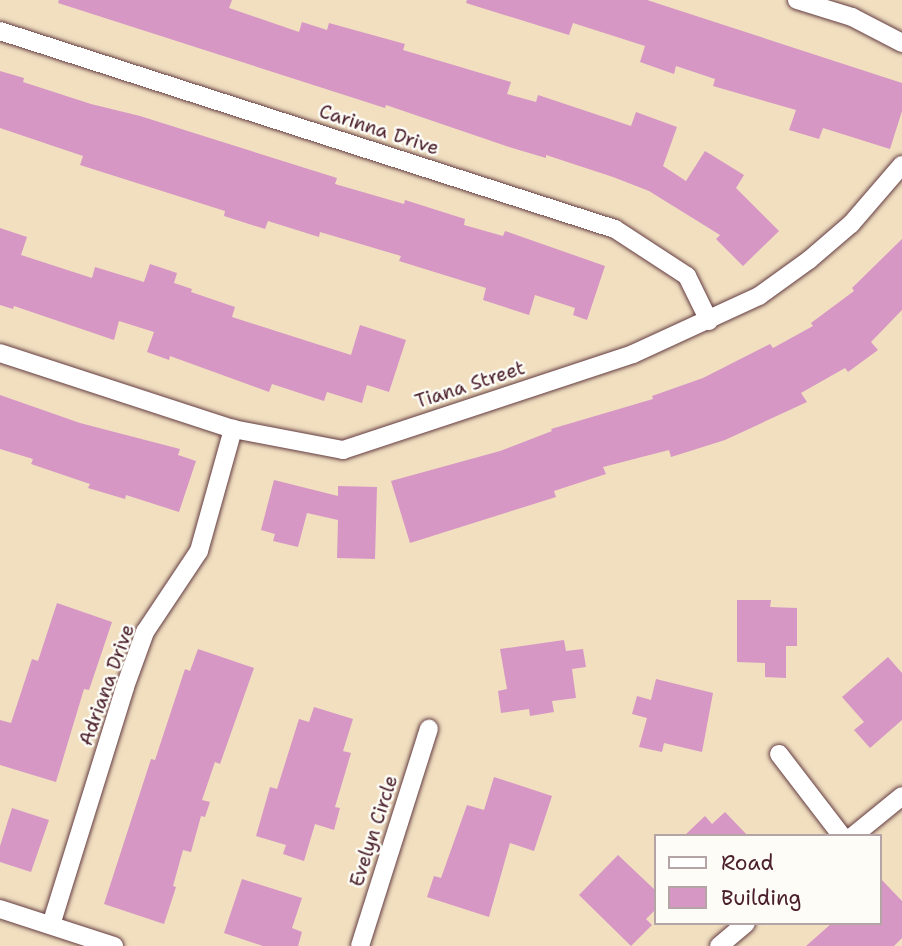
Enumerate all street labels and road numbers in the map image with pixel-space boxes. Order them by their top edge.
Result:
street label: Carinna Drive [316,100,442,160]
street label: Tiana Street [412,357,528,413]
street label: Adriana Drive [75,621,139,749]
street label: Evelyn Circle [345,772,403,890]

